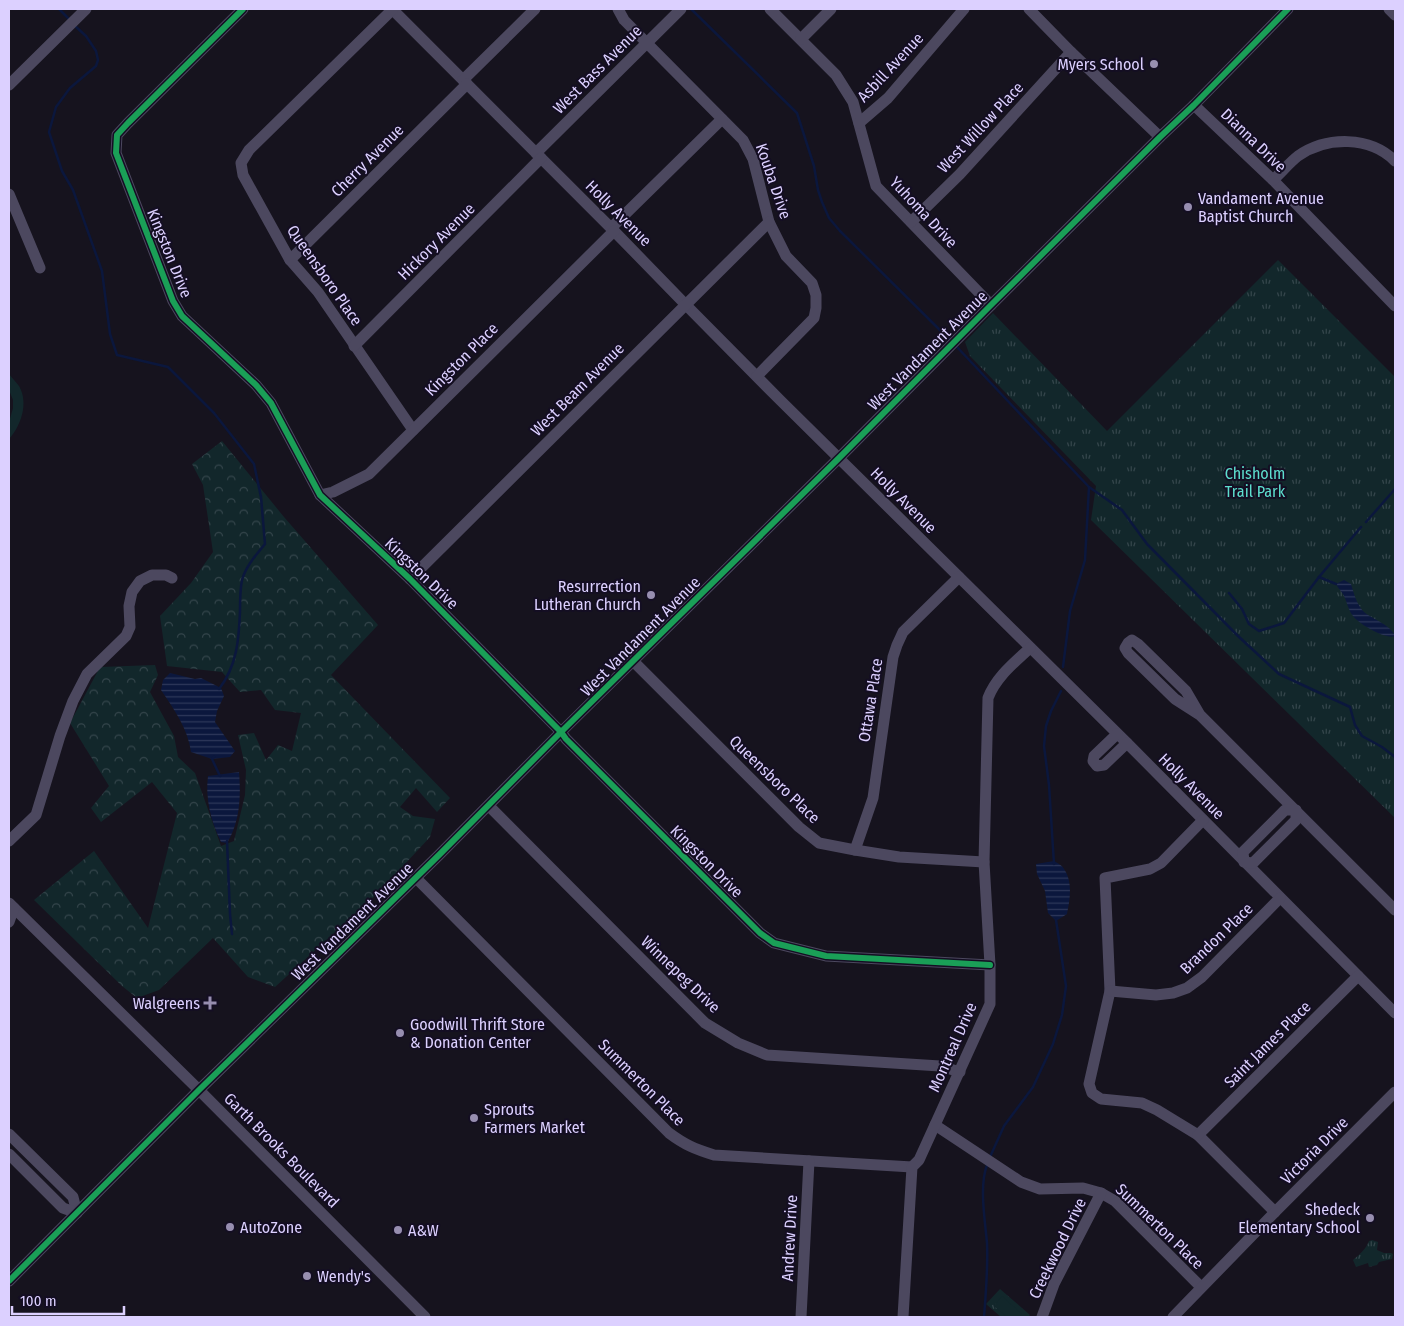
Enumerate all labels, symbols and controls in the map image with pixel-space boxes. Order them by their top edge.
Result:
street label: West Bass Avenue [549,21,646,118]
street label: Asbill Avenue [853,29,927,106]
place label: Myers School [1057,55,1144,74]
marker: Myers School [1148,58,1160,70]
street label: West Willow Place [933,78,1027,177]
street label: Dianna Drive [1217,105,1290,176]
street label: Cherry Avenue [327,120,408,200]
street label: Kouba Drive [752,141,795,222]
street label: Yuhoma Drive [886,173,961,252]
street label: Holly Avenue [582,176,656,250]
place label: Vandament Avenue Baptist Church [1198,189,1324,226]
street label: Hickory Avenue [394,199,479,284]
marker: Vandament Avenue Baptist Church [1182,201,1194,213]
street label: Kingston Drive [143,206,196,301]
street label: Queensboro Place [283,221,366,329]
street label: West Vandament Avenue [864,286,991,414]
street label: Kingston Place [421,319,502,400]
street label: West Beam Avenue [527,339,628,440]
street label: Holly Avenue [867,463,941,537]
park label: Chisholm Trail Park [1225,464,1286,501]
street label: Kingston Drive [381,534,462,613]
street label: West Vandament Avenue [577,572,704,700]
place label: Resurrection Lutheran Church [534,577,641,614]
marker: Resurrection Lutheran Church [645,589,657,601]
street label: Ottawa Place [854,657,887,743]
street label: Queensboro Place [725,731,824,827]
street label: Holly Avenue [1155,749,1229,823]
street label: Kingston Drive [666,821,747,902]
street label: West Vandament Avenue [288,858,417,984]
street label: Brandon Place [1176,899,1257,978]
street label: Winnepeg Drive [637,932,724,1017]
place label: Walgreens [133,994,200,1013]
marker: Walgreens [204,997,216,1009]
street label: Saint James Place [1220,997,1315,1092]
street label: Montreal Drive [924,999,981,1095]
place label: Goodwill Thrift Store & Donation Center [410,1015,545,1052]
marker: Goodwill Thrift Store & Donation Center [394,1027,406,1039]
street label: Summerton Place [594,1035,689,1130]
street label: Garth Brooks Boulevard [220,1089,343,1212]
place label: Sprouts Farmers Market [484,1100,586,1137]
marker: Sprouts Farmers Market [468,1112,480,1124]
street label: Victoria Drive [1277,1113,1352,1188]
street label: Summerton Place [1112,1180,1208,1273]
street label: Andrew Drive [778,1194,801,1282]
street label: Creekwood Drive [1025,1195,1090,1302]
place label: Shedeck Elementary School [1238,1200,1361,1237]
marker: Shedeck Elementary School [1364,1212,1376,1224]
place label: AutoZone [240,1218,302,1237]
marker: AutoZone [224,1221,236,1233]
place label: A&W [408,1221,439,1240]
marker: A&W [392,1224,404,1236]
place label: Wendy's [317,1267,371,1286]
marker: Wendy's [301,1270,313,1282]
scale bar [12,1284,125,1316]
text: 100 m [20,1292,57,1310]

